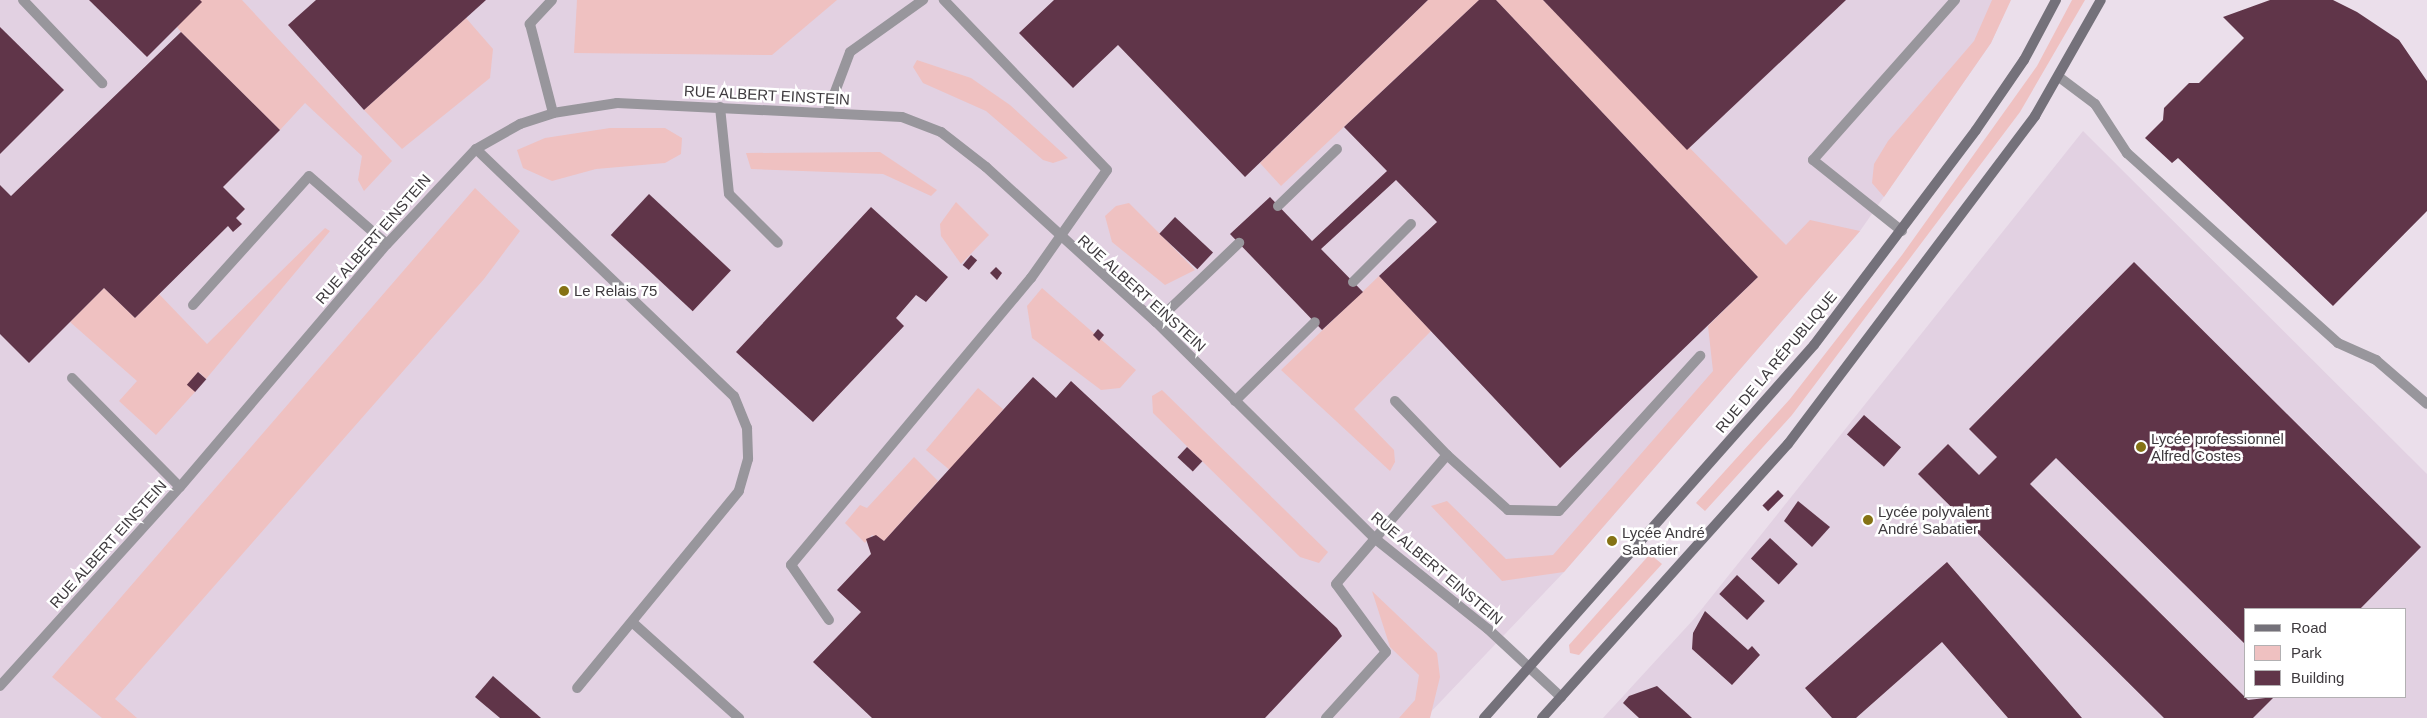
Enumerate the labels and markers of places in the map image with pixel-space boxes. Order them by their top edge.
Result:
place label: Le Relais 75 [574,282,657,300]
marker: Le Relais 75 [558,285,570,297]
place label: Lycée professionnel Alfred Costes [2151,429,2284,464]
marker: Lycée professionnel Alfred Costes [2135,441,2147,453]
place label: Lycée polyvalent André Sabatier [1878,502,1989,537]
marker: Lycée polyvalent André Sabatier [1862,514,1874,526]
place label: Lycée André Sabatier [1622,523,1706,558]
marker: Lycée André Sabatier [1606,535,1618,547]

